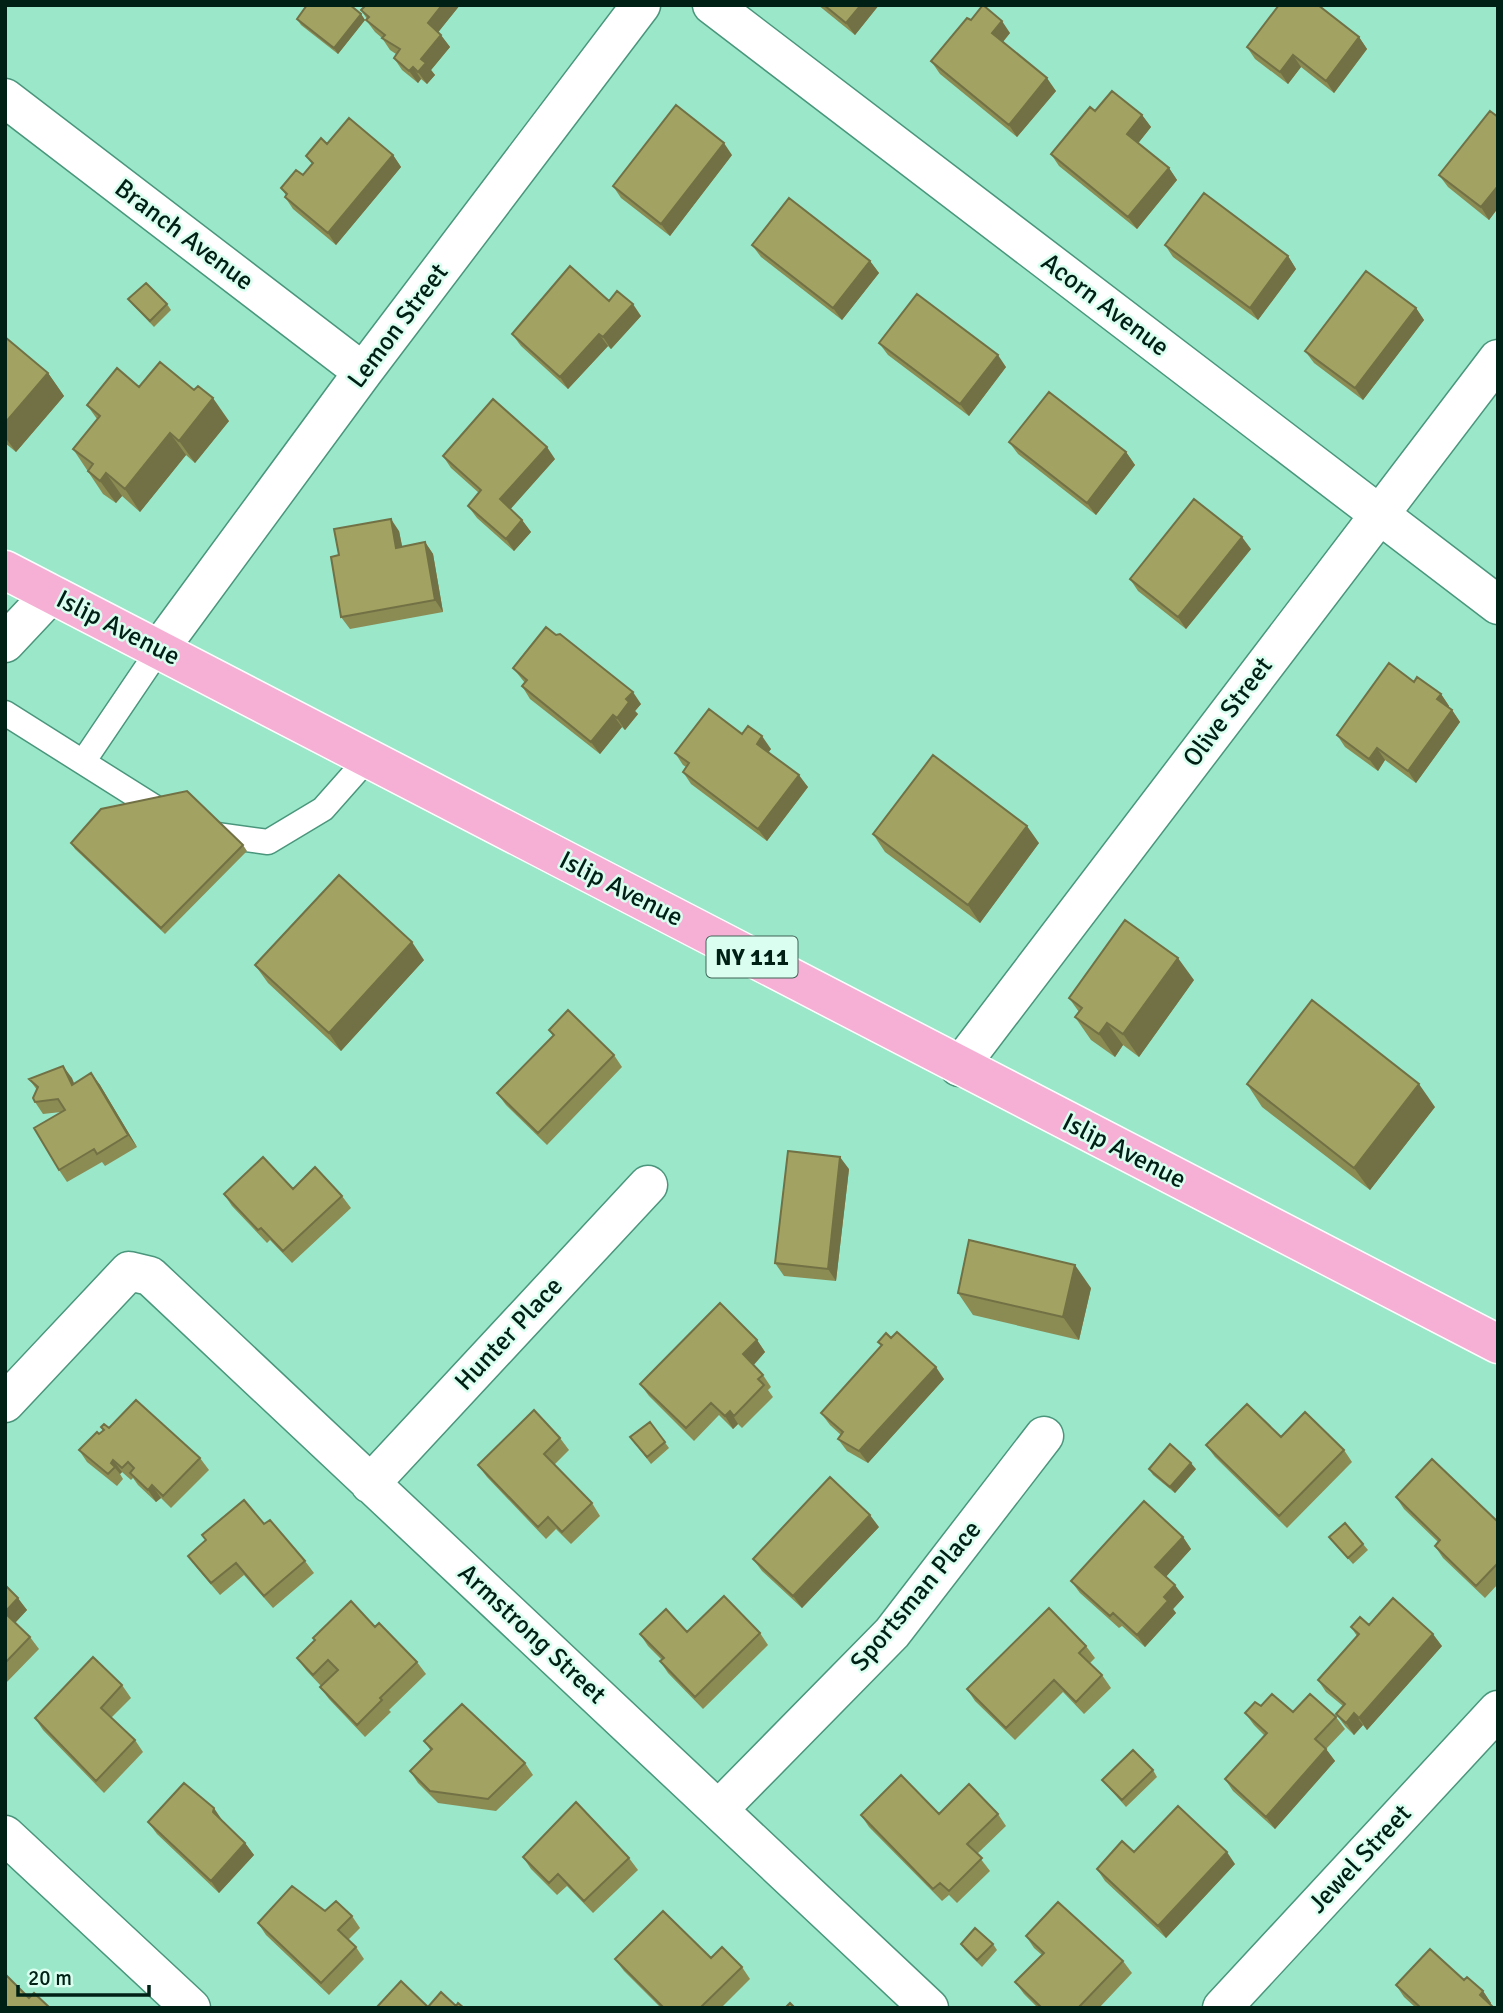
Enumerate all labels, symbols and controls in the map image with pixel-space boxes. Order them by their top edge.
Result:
street label: Branch Avenue [108,172,260,298]
street label: Acorn Avenue [1035,246,1175,364]
street label: Lemon Street [341,257,455,395]
street label: Islip Avenue [51,583,185,673]
street label: Olive Street [1176,651,1280,773]
street label: Islip Avenue [554,844,688,934]
road number: NY 111 [706,937,798,978]
street label: Islip Avenue [1057,1106,1191,1196]
street label: Hunter Place [448,1271,570,1397]
street label: Sportsman Place [844,1514,988,1678]
street label: Armstrong Street [451,1557,613,1711]
street label: Jewel Street [1302,1798,1418,1920]
scale bar [18,1954,149,1998]
text: 20 m [28,1965,72,1991]

